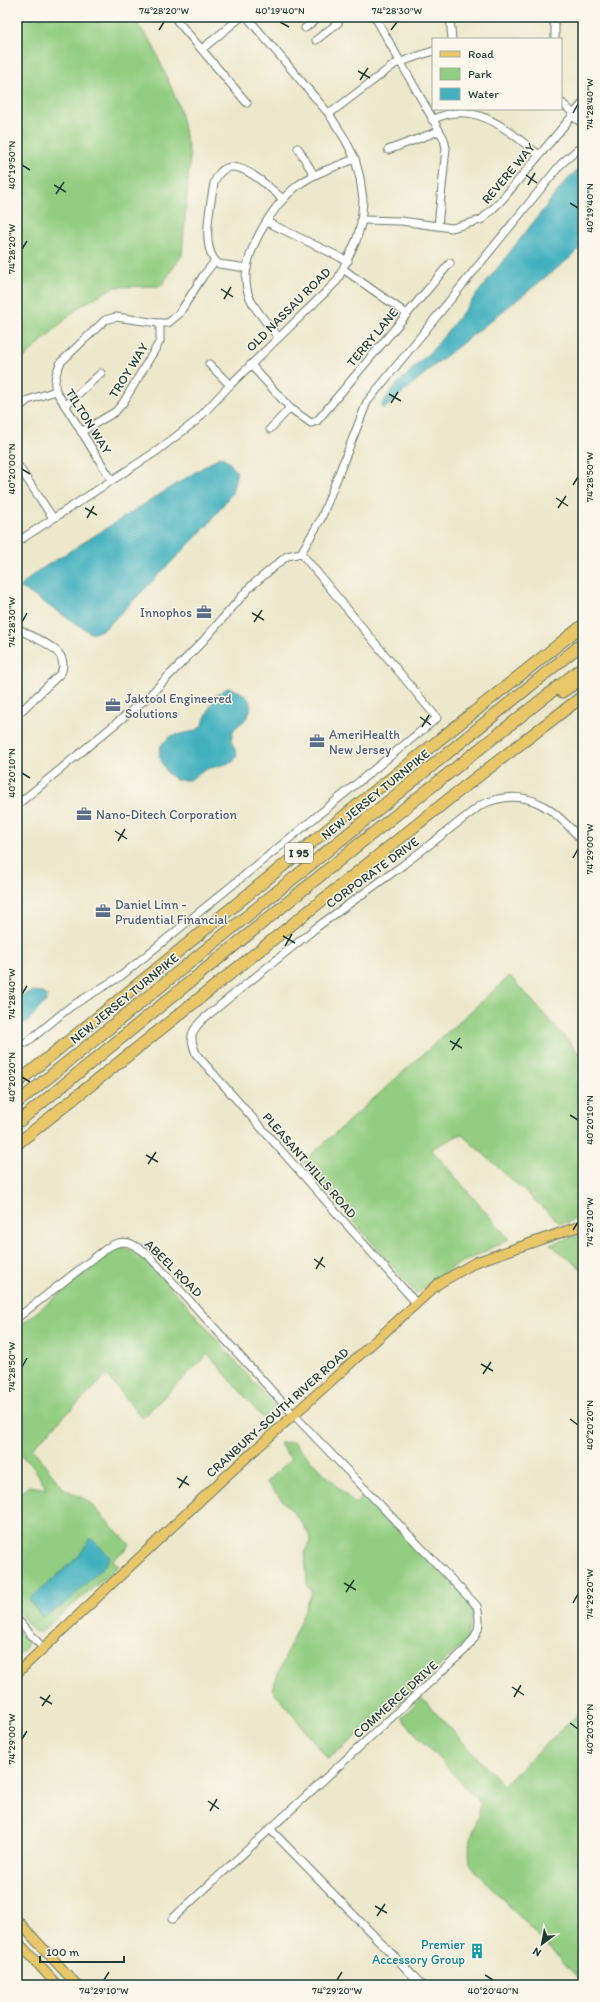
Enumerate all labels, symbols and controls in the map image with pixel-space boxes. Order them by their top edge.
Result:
text: 74°28'20"W [139,4,190,17]
text: 40°19'40"N [255,4,305,17]
text: 74°28'30"W [372,4,423,17]
legend [432,38,562,110]
text: Road [468,47,494,61]
text: Park [468,67,492,81]
text: 74°28'40"W [583,78,596,129]
text: Water [468,87,499,101]
street label: REVERE WAY [479,139,539,207]
text: 40°19'50"N [5,140,18,189]
text: 40°19'40"N [583,183,596,233]
text: 74°28'20"W [5,223,18,274]
street label: OLD NASSAU ROAD [243,264,334,355]
street label: TERRY LANE [344,305,401,370]
street label: TROY WAY [106,340,152,401]
street label: TILTON WAY [63,386,115,457]
text: 40°20'00"N [5,443,18,495]
text: 74°28'50"W [583,451,596,502]
text: 74°28'30"W [5,596,18,647]
office icon: Innophos [195,603,213,621]
place label: Innophos [140,605,192,620]
place label: Jaktool Engineered Solutions [125,691,232,721]
office icon: Jaktool Engineered Solutions [104,696,122,714]
place label: AmeriHealth New Jersey [329,727,400,757]
office icon: AmeriHealth New Jersey [308,732,326,750]
street label: NEW JERSEY TURNPIKE [318,746,433,843]
text: 40°20'10"N [5,748,18,798]
office icon: Nano-Ditech Corporation [75,805,93,823]
place label: Nano-Ditech Corporation [96,807,237,822]
text: 74°29'00"W [583,823,596,874]
street label: CORPORATE DRIVE [323,834,422,911]
road number: I 95 [285,843,313,863]
place label: Daniel Linn - Prudential Financial [115,897,228,927]
office icon: Daniel Linn - Prudential Financial [94,902,112,920]
street label: NEW JERSEY TURNPIKE [67,950,182,1047]
text: 74°28'40"W [5,968,18,1019]
text: 40°20'20"N [5,1052,18,1102]
text: 40°20'10"N [583,1095,596,1145]
street label: PLEASANT HILLS ROAD [260,1109,360,1221]
text: 74°29'10"W [583,1197,596,1247]
street label: ABEEL ROAD [142,1237,206,1300]
text: 74°28'50"W [5,1341,18,1392]
street label: CRANBURY-SOUTH RIVER ROAD [203,1344,352,1480]
text: 40°20'20"N [583,1400,596,1450]
text: 74°29'20"W [583,1569,596,1619]
street label: COMMERCE DRIVE [350,1658,441,1741]
text: 40°20'30"N [583,1704,596,1754]
text: 74°29'00"W [5,1713,18,1764]
north arrow [522,1924,562,1964]
place label: Premier Accessory Group [372,1937,466,1967]
scale bar [40,1938,124,1964]
building icon: Premier Accessory Group [468,1942,486,1960]
text: 100 m [46,1945,79,1959]
text: N [530,1945,544,1960]
text: 74°29'10"W [79,1984,129,1997]
text: 74°29'20"W [312,1984,362,1997]
text: 40°20'40"N [468,1984,519,1997]

